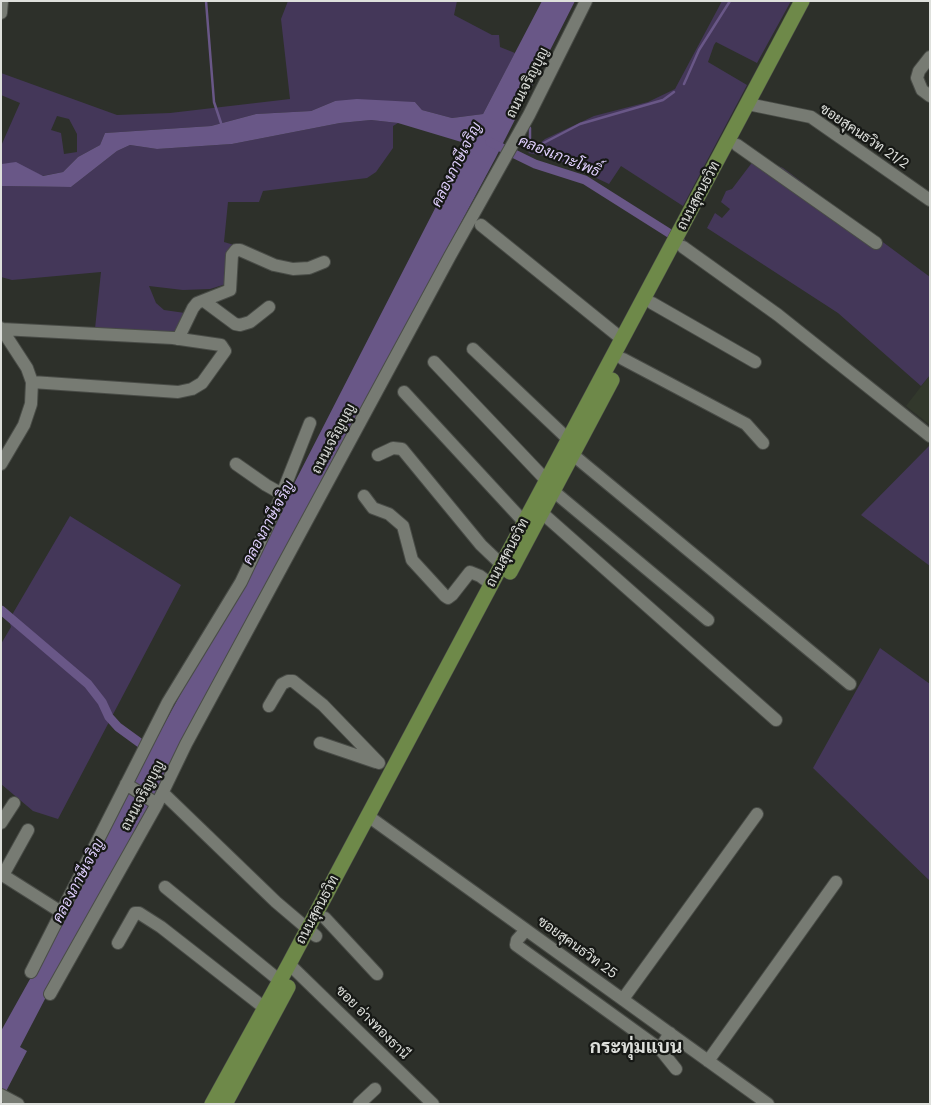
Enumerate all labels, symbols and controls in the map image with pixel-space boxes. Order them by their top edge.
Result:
street label: ถนนเจริญบุญ [503,45,553,121]
street label: ซอยสุคนธวิท 21/2 [816,101,912,173]
water label: คลองภาษีเจริญ [428,120,486,210]
water label: คลองเกาะโพธิ์ [516,132,602,182]
street label: ถนนสุคนธวิท [674,159,724,233]
street label: ถนนเจริญบุญ [308,401,360,477]
water label: คลองภาษีเจริญ [239,478,299,568]
street label: ถนนสุคนธวิท [483,516,533,590]
street label: ถนนเจริญบุญ [117,758,169,834]
water label: คลองภาษีเจริญ [49,836,109,926]
street label: ถนนสุคนธวิท [293,873,343,947]
street label: ซอยสุคนธวิท 25 [534,913,620,983]
street label: ซอย อ่างทองธานี [332,983,412,1063]
district label: กระทุ่มแบน [590,1037,682,1059]

